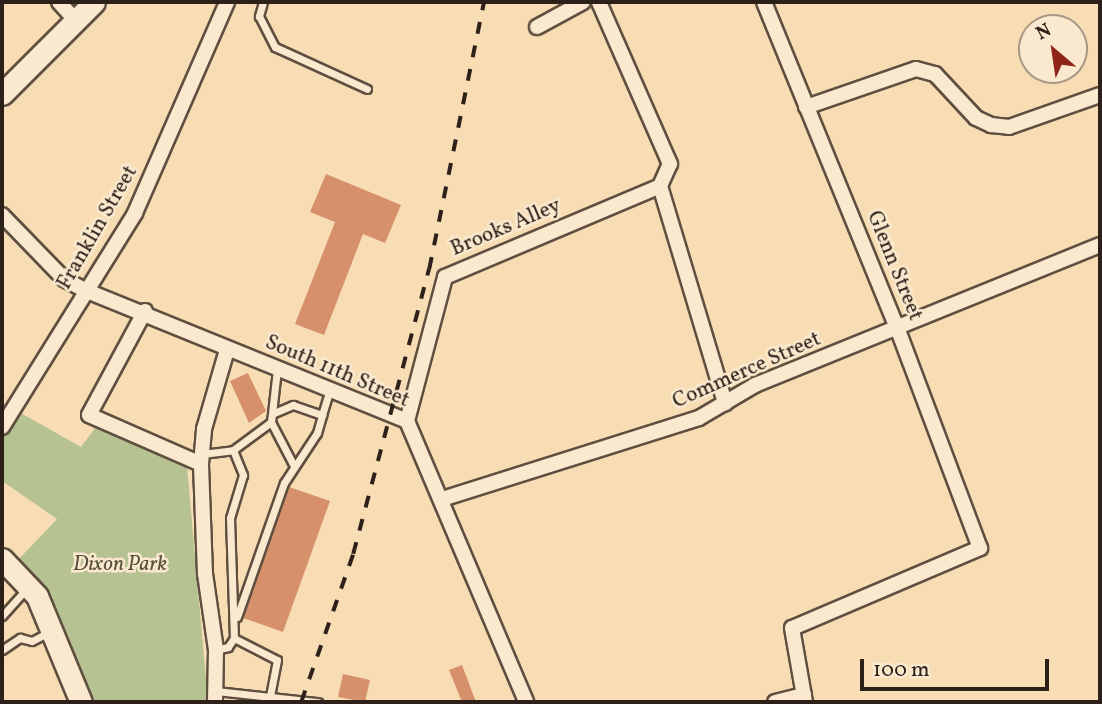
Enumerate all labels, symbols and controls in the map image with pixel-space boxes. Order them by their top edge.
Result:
north arrow [1018,14,1088,84]
text: N [1031,18,1056,47]
street label: Franklin Street [52,162,144,294]
street label: Brooks Alley [447,194,565,262]
street label: Glenn Street [861,208,927,324]
street label: Commerce Street [669,327,825,415]
street label: South 11th Street [261,330,413,414]
park label: Dixon Park [73,552,167,578]
scale bar [864,644,1053,688]
text: 100 m [873,656,930,685]

